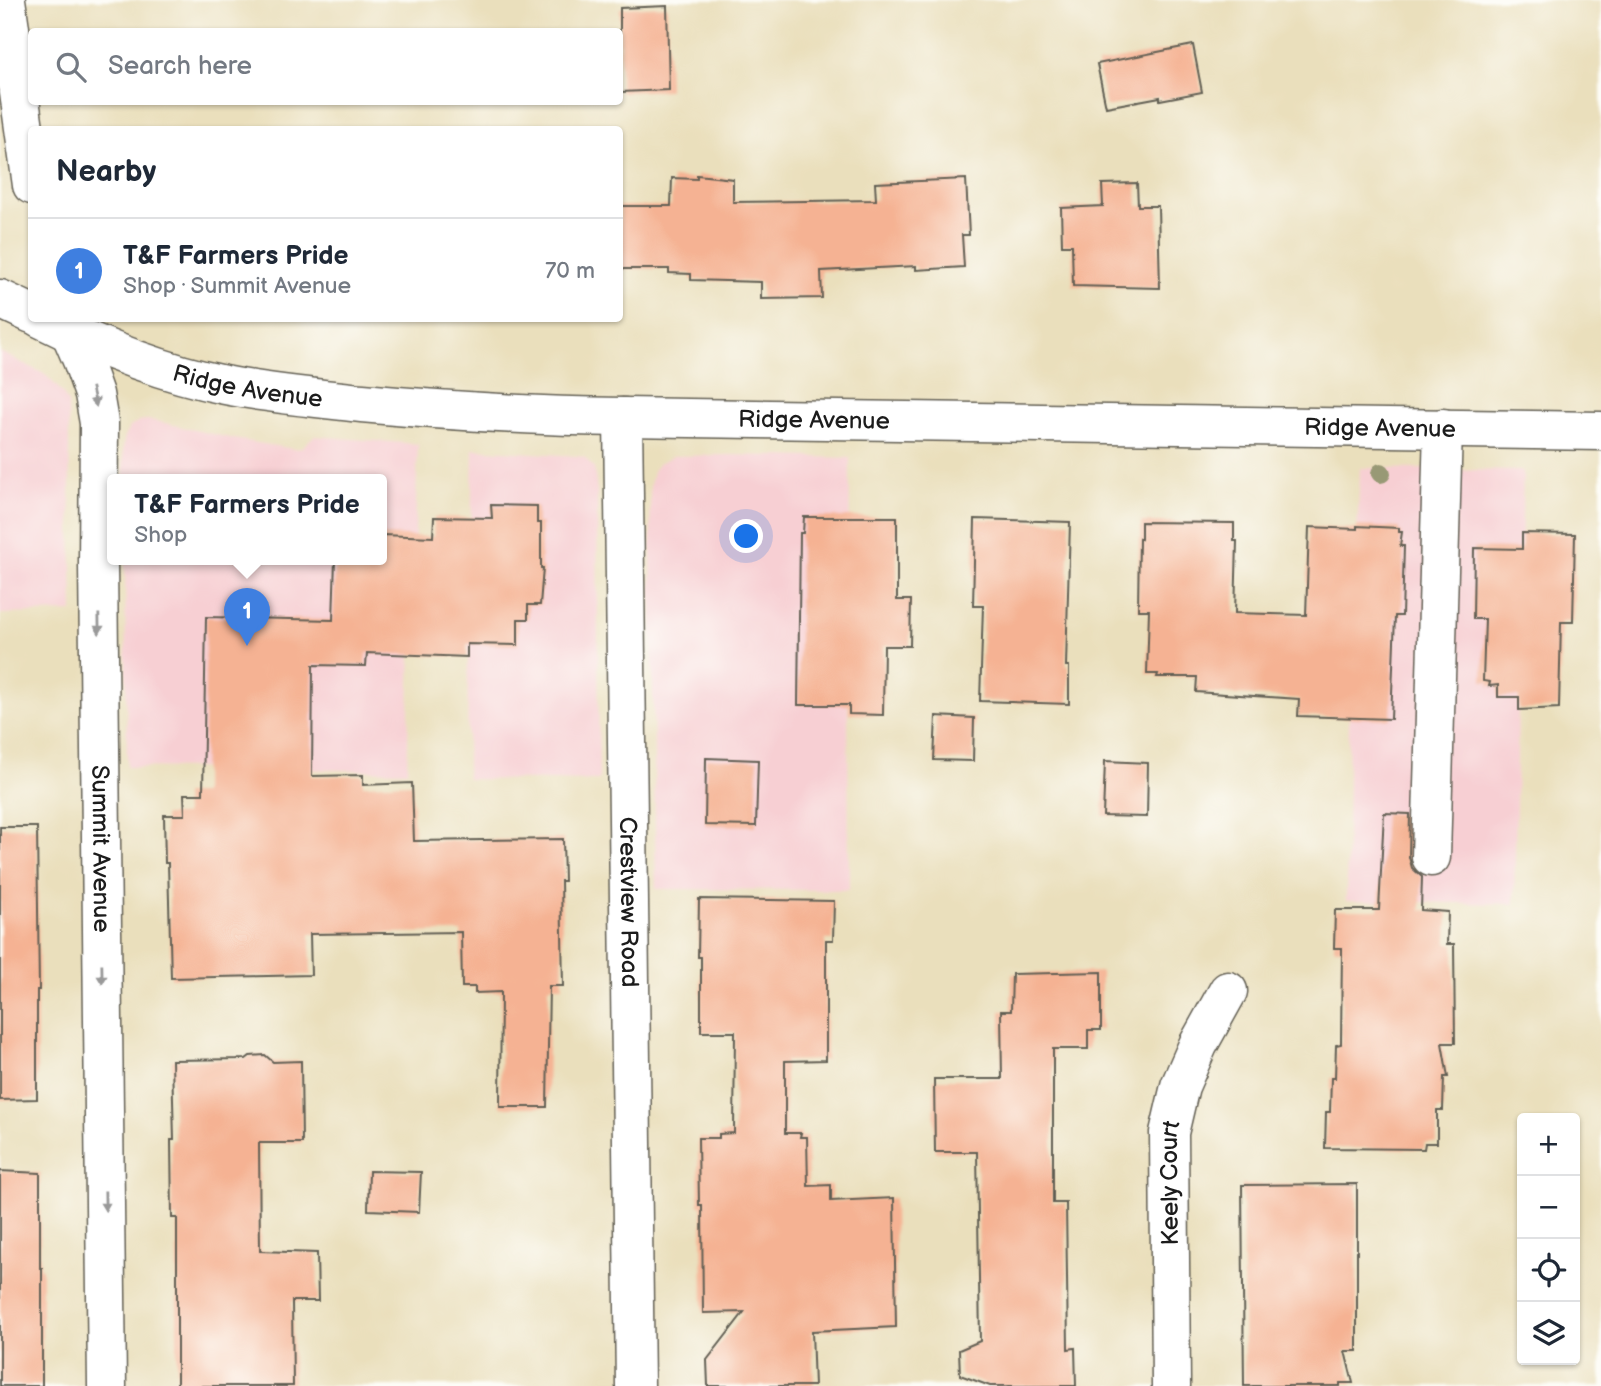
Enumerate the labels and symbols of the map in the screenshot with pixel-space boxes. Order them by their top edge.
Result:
street label: Ridge Avenue [169,359,324,414]
one-way arrow [89,386,100,408]
street label: Ridge Avenue [738,405,890,436]
street label: Ridge Avenue [1304,413,1456,444]
your location [729,519,763,553]
pin: 1 [224,588,270,646]
one-way arrow [93,613,105,635]
street label: Summit Avenue [85,765,116,933]
street label: Crestview Road [613,816,644,988]
one-way arrow [96,963,108,985]
street label: Keely Court [1154,1117,1187,1246]
one-way arrow [99,1190,111,1212]

